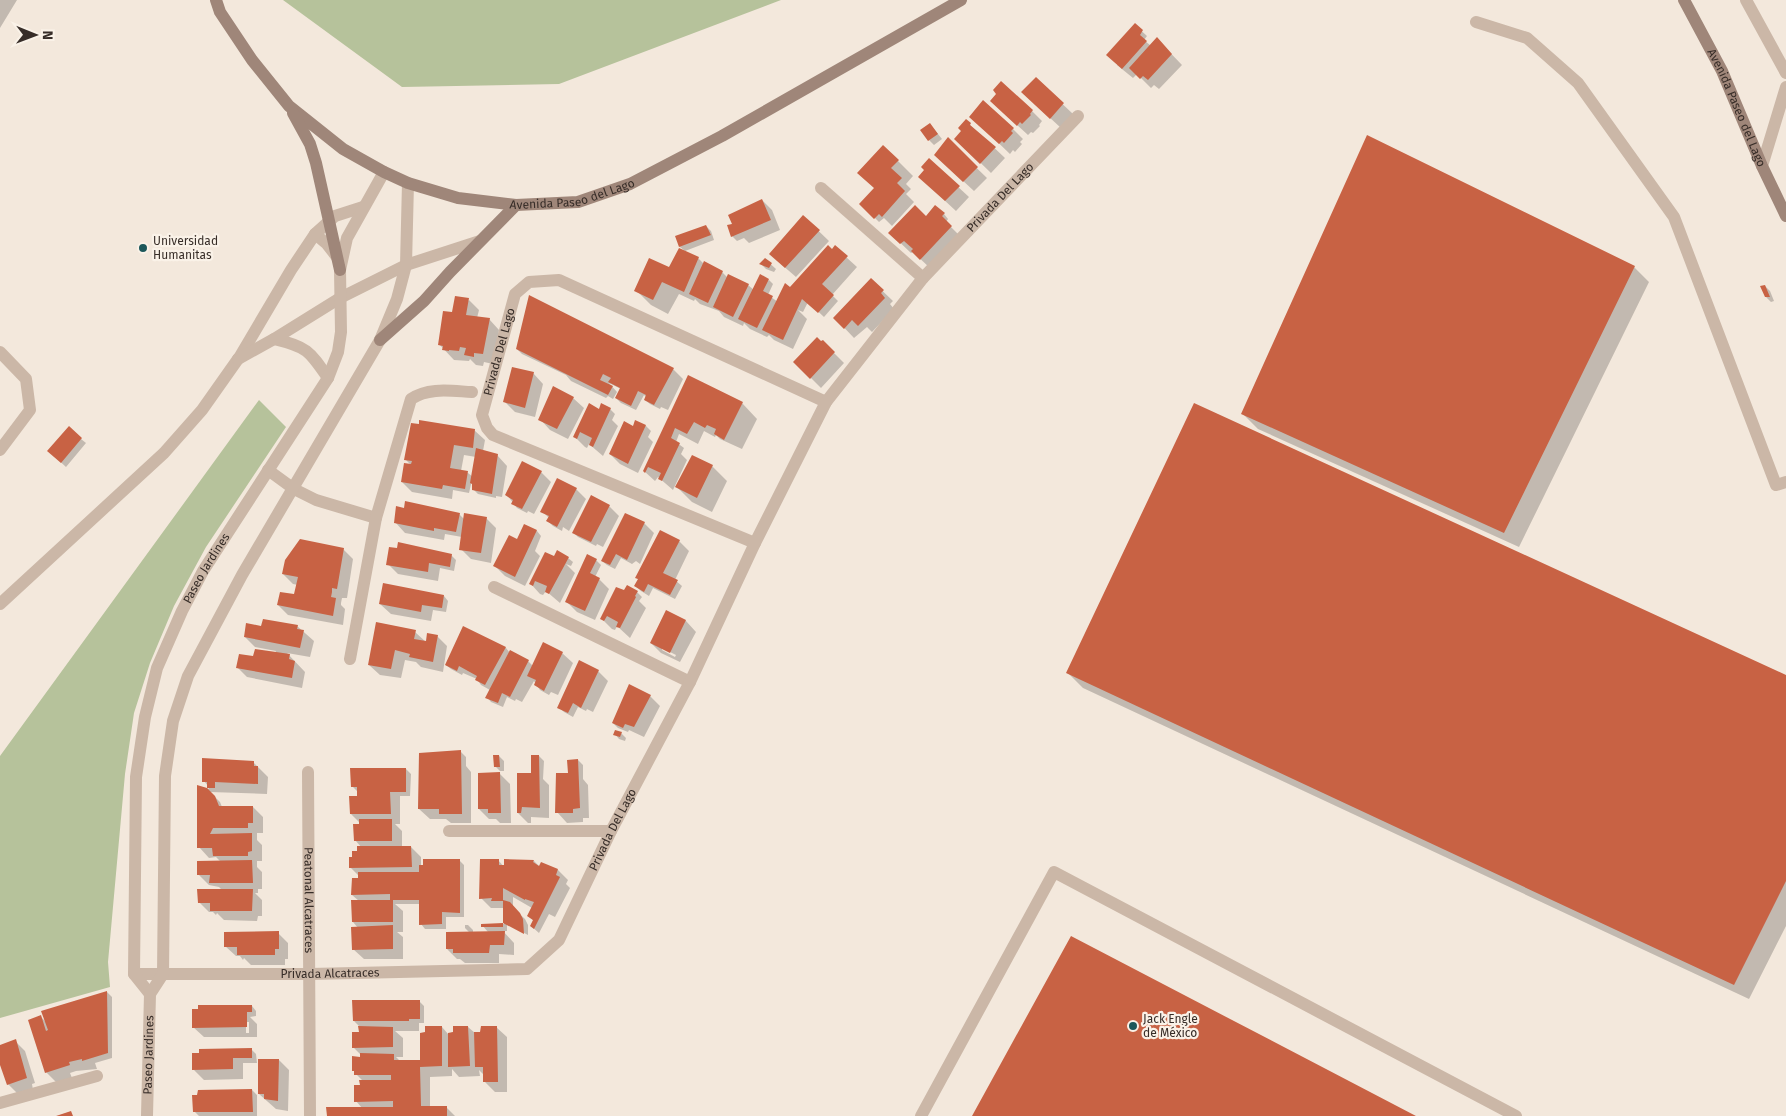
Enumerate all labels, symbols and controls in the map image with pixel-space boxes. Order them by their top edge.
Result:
north arrow [10,10,60,60]
text: N [39,30,56,40]
street label: Avenida Paseo del Lago [1704,46,1769,169]
street label: Privada Del Lago [964,160,1036,235]
street label: Avenida Paseo del Lago [509,176,637,212]
place label: Universidad Humanitas [153,234,218,262]
marker: Universidad Humanitas [137,242,149,254]
street label: Privada Del Lago [481,306,518,397]
street label: Paseo Jardines [180,530,233,606]
street label: Privada Del Lago [586,786,639,873]
street label: Peatonal Alcatraces [301,847,316,954]
street label: Privada Alcatraces [280,965,380,981]
place label: Jack Engle de México [1143,1012,1198,1040]
street label: Paseo Jardines [141,1015,156,1095]
marker: Jack Engle de México [1127,1020,1139,1032]

